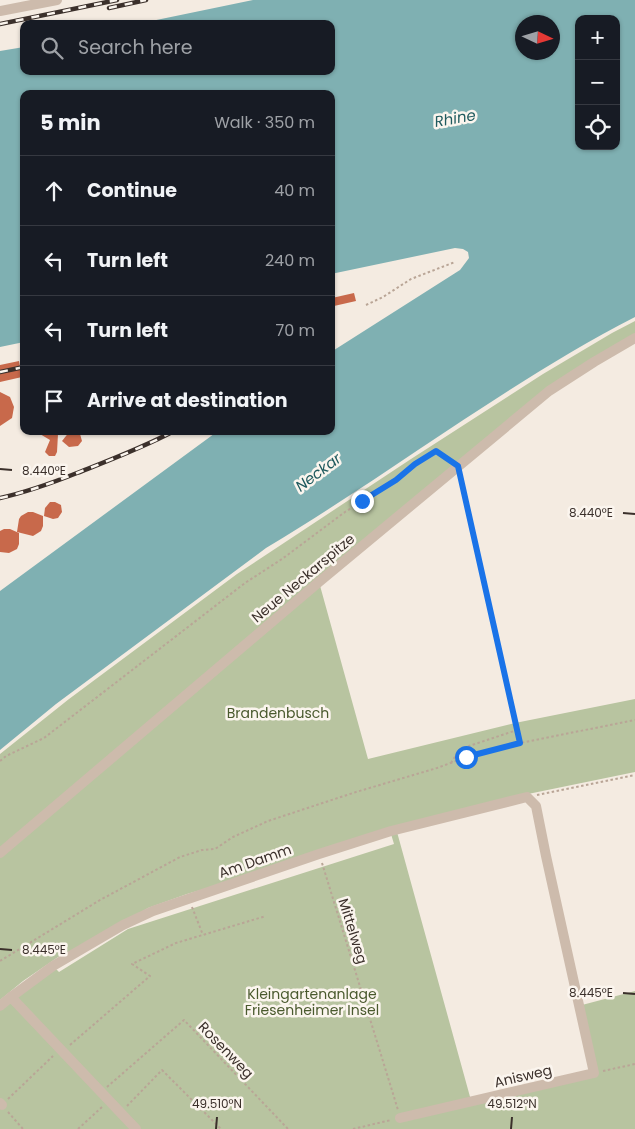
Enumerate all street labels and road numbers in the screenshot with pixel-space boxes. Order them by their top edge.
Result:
street label: Neue Neckarspitze [247,529,359,627]
street label: Am Damm [216,839,294,883]
street label: Mittelweg [334,896,372,966]
street label: Rosenweg [194,1017,258,1083]
street label: Anisweg [492,1060,554,1092]

